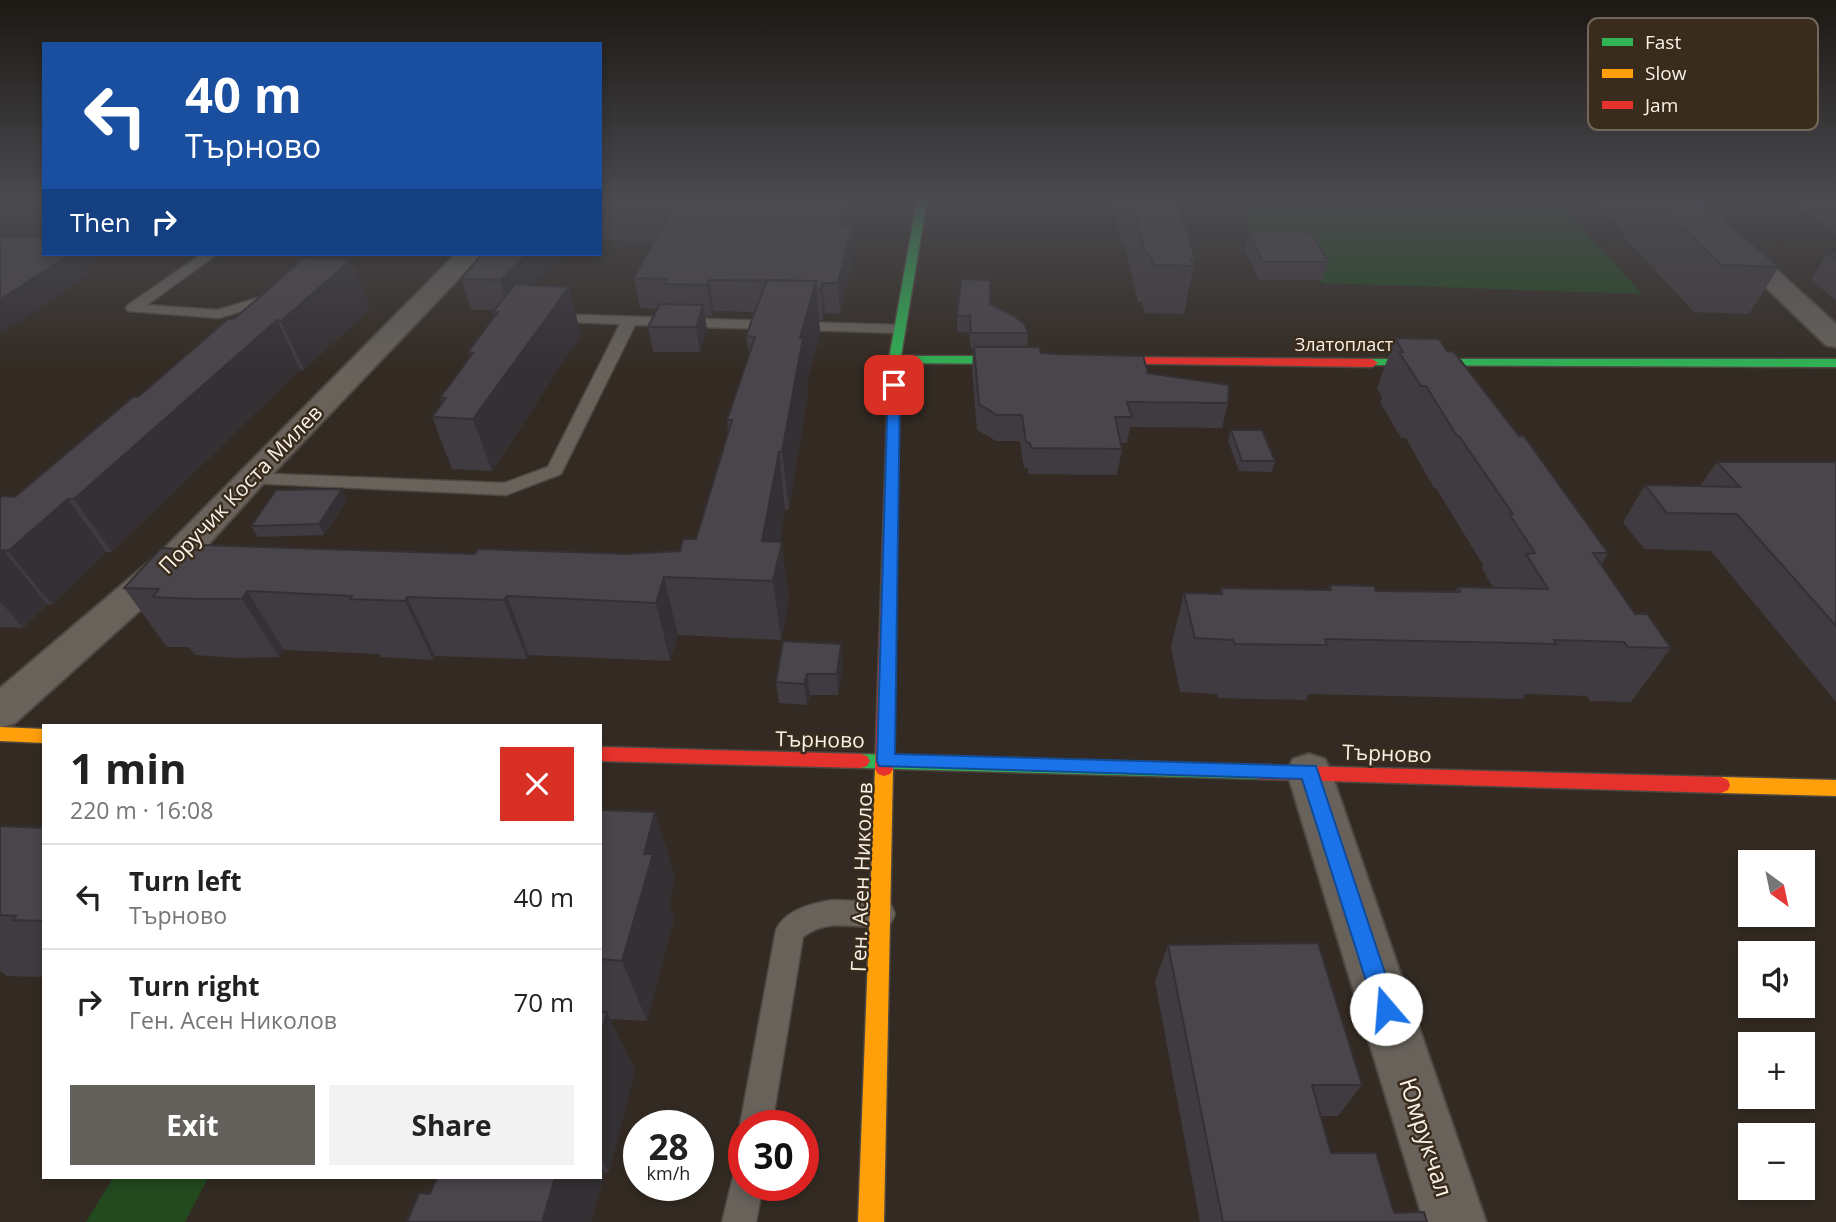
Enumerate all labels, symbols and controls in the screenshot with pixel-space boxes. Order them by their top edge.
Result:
legend [1588,18,1818,130]
text: Fast [1645,29,1681,55]
text: Slow [1645,60,1687,86]
text: 40 m [185,61,302,127]
icon: left [70,70,161,161]
text: Jam [1643,92,1678,118]
text: Търново [185,124,321,167]
icon: right [145,203,183,241]
text: Then [70,204,131,240]
street label: Златопласт [1295,332,1394,356]
pin [864,355,924,415]
icon: arrive [875,366,913,404]
street label: Поручик Коста Милев [152,399,328,579]
street label: Търново [775,724,865,754]
street label: Търново [1342,737,1432,769]
text: 1 min [70,739,187,796]
button: close [500,747,574,821]
street label: Ген. Асен Николов [844,782,878,972]
text: 220 m · 16:08 [70,794,213,826]
north arrow [1738,850,1815,928]
map controls [1738,850,1815,1200]
text: Turn left [129,863,241,899]
icon: left [70,878,108,916]
text: 40 m [513,879,574,915]
text: Търново [129,899,227,931]
button: sound [1738,941,1815,1018]
text: Turn right [129,968,260,1004]
position arrow [1349,972,1423,1046]
icon: right [70,983,108,1021]
text: 70 m [513,984,574,1020]
text: Ген. Асен Николов [129,1004,337,1036]
button: + [1738,1032,1815,1109]
street label: Юмрукчал [1392,1073,1462,1201]
button: Exit [70,1085,315,1165]
button: Share [329,1085,574,1165]
speed limit sign: 30 [728,1110,819,1201]
text: 28 [648,1123,689,1170]
button: − [1738,1123,1815,1200]
text: km/h [647,1161,690,1185]

